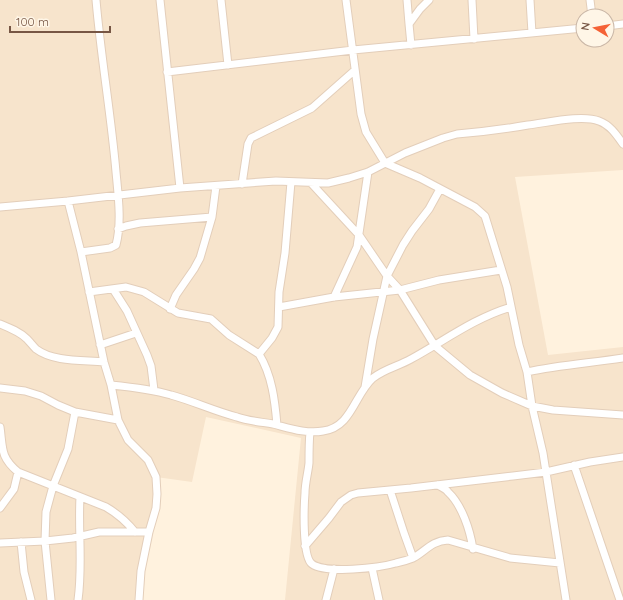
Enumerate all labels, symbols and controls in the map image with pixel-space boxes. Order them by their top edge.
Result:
scale bar [10,8,110,34]
north arrow [575,8,615,48]
text: 100 m [16,14,49,29]
text: N [578,21,593,31]

